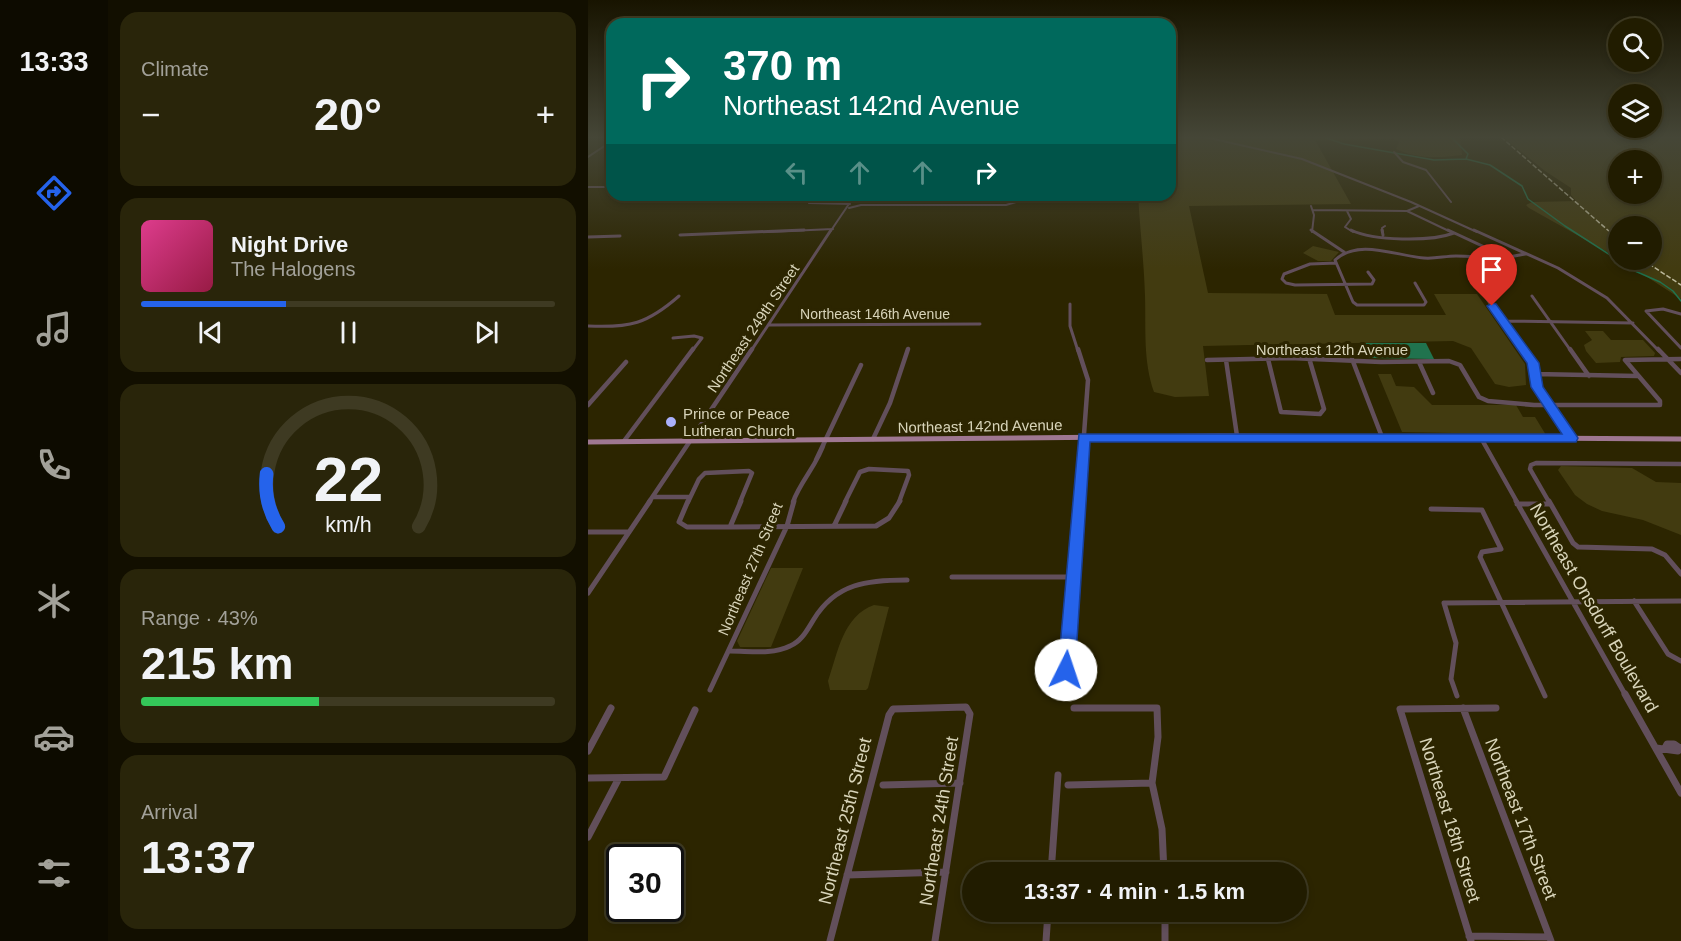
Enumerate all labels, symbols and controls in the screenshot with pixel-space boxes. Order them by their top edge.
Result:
map controls [1608,18,1662,270]
button: search [1608,18,1662,72]
icon: right [624,42,702,120]
text: 370 m [723,42,842,89]
text: 13:33 [19,47,89,77]
text: Climate [141,58,209,80]
button: layers [1608,84,1662,138]
text: 20° [314,89,382,140]
text: Northeast 142nd Avenue [723,91,1020,121]
text: − [141,96,160,133]
text: + [536,96,555,133]
button: + [1608,150,1662,204]
icon: left [780,156,813,189]
icon: ahead [843,156,876,189]
icon: ahead [906,156,939,189]
icon: right [969,156,1002,189]
icon: directions [33,172,75,214]
button: − [1608,216,1662,270]
text: Night Drive [231,232,348,257]
pin [1466,244,1517,306]
icon: arrive [1475,253,1508,286]
text: The Halogens [231,258,356,280]
street label: Northeast 249th Street [704,260,803,395]
street label: Northeast 146th Avenue [800,306,950,322]
icon: music [33,308,75,350]
icon: previous [194,316,227,349]
icon: pause [332,316,365,349]
icon: next [470,316,503,349]
street label: Northeast 12th Avenue [1256,341,1408,358]
place label: Prince or Peace Lutheran Church [683,405,795,439]
marker: Prince or Peace Lutheran Church [664,415,678,429]
street label: Northeast 142nd Avenue [897,416,1063,436]
icon: phone [33,444,75,486]
text: 22 [313,446,383,515]
street label: Northeast 27th Street [714,499,786,638]
street label: Northeast Onsdorff Boulevard [1526,500,1662,716]
text: km/h [325,514,371,538]
icon: climate [33,580,75,622]
text: Range · 43% [141,607,258,629]
text: 215 km [141,638,294,689]
position arrow [1034,638,1098,702]
icon: car [33,716,75,758]
street label: Northeast 24th Street [916,735,962,907]
street label: Northeast 18th Street [1415,735,1485,905]
street label: Northeast 25th Street [815,736,875,906]
street label: Northeast 17th Street [1481,736,1561,902]
text: Arrival [141,801,198,823]
text: 13:37 [141,832,256,883]
speed limit sign: 30 [606,844,684,922]
icon: filters [33,852,75,894]
text: 13:37 · 4 min · 1.5 km [1024,879,1245,904]

